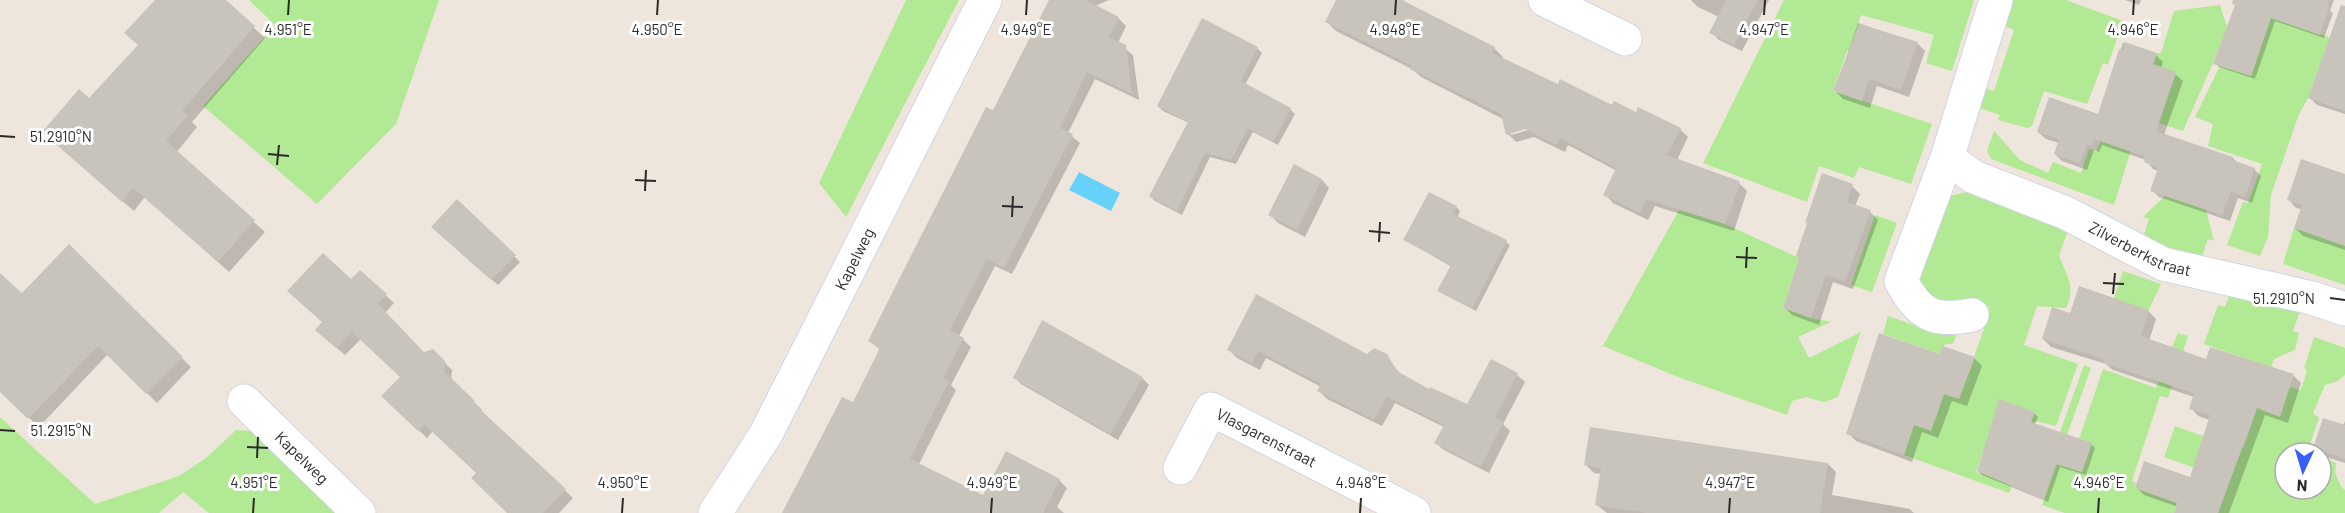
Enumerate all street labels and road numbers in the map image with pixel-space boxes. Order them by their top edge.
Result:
street label: Zilverberkstraat [2086,217,2193,279]
street label: Kapelweg [830,225,877,293]
street label: Vlasgarenstraat [1213,403,1320,471]
street label: Kapelweg [272,427,333,487]

